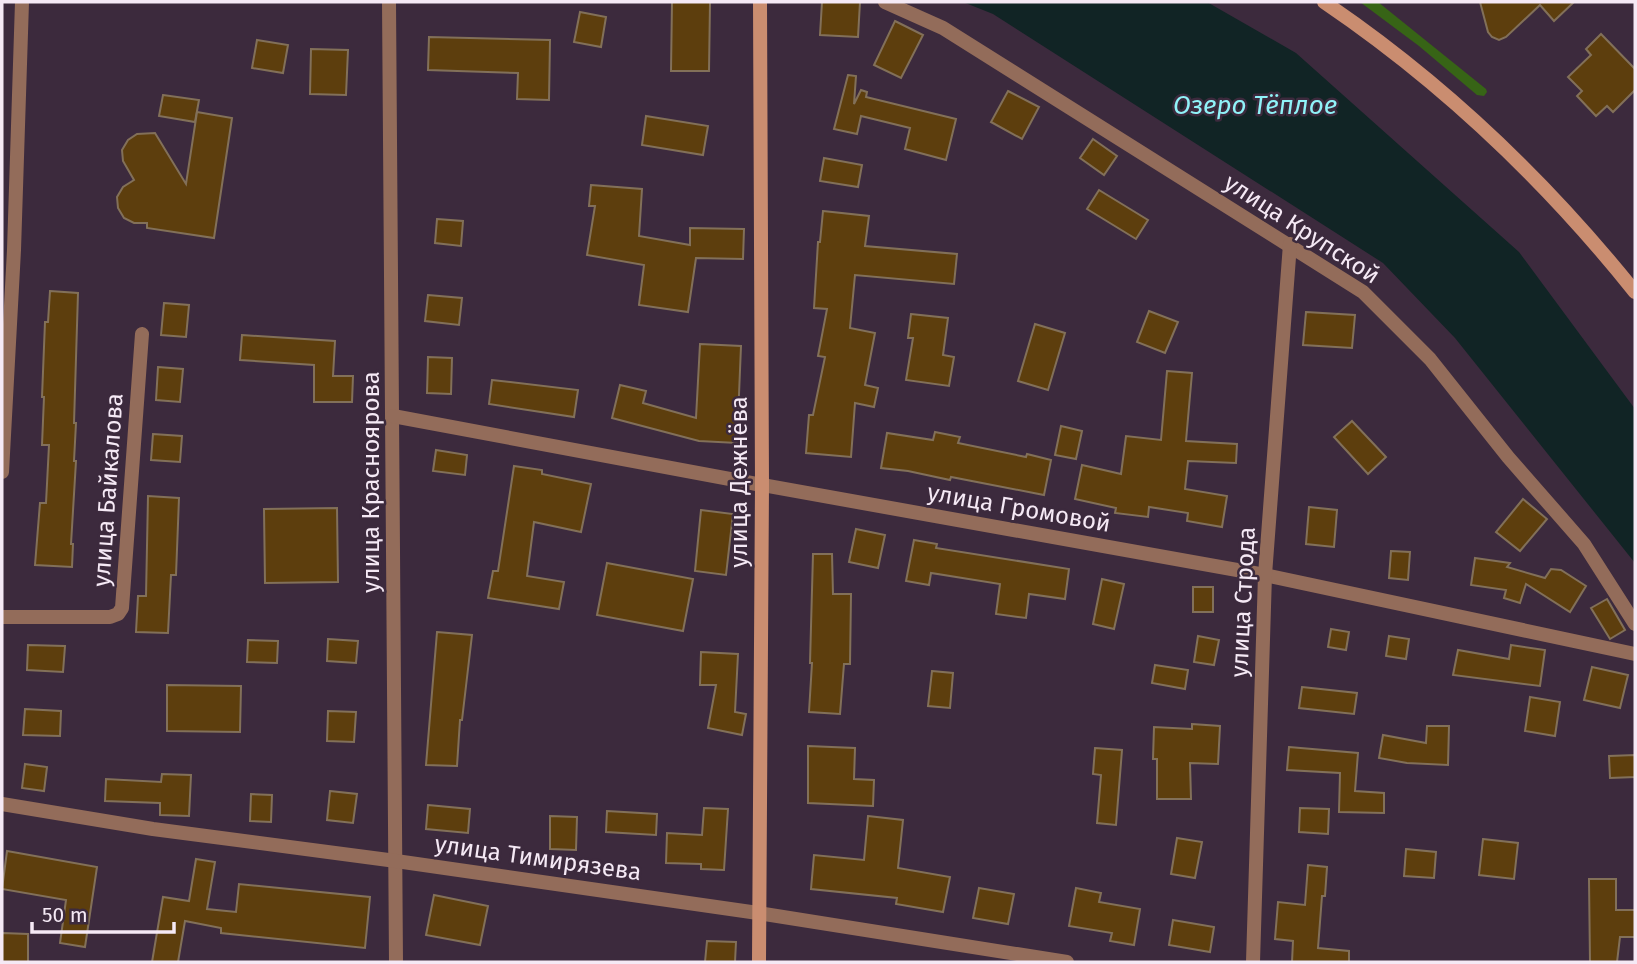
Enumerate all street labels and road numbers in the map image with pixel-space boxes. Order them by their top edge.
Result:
street label: улица Крупской [1219,168,1385,290]
street label: улица Красноярова [357,371,385,593]
street label: улица Байкалова [87,392,129,588]
street label: улица Дежнёва [725,396,753,568]
street label: улица Громовой [925,478,1113,538]
street label: улица Строда [1225,526,1261,678]
street label: улица Тимирязева [433,830,643,886]

